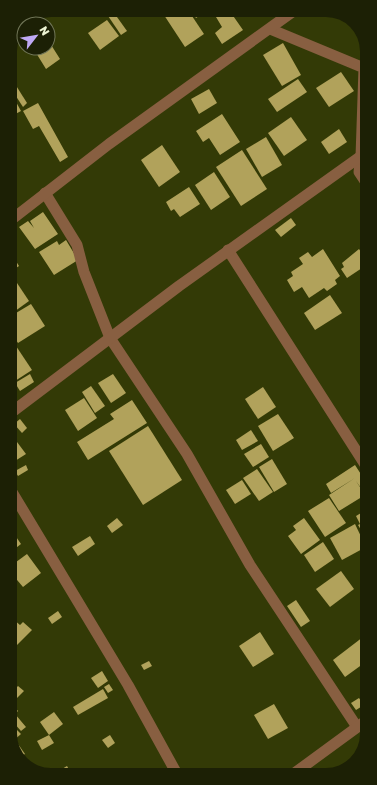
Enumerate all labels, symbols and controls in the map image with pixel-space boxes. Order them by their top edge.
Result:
north arrow [16,16,56,56]
text: N [37,24,53,38]

